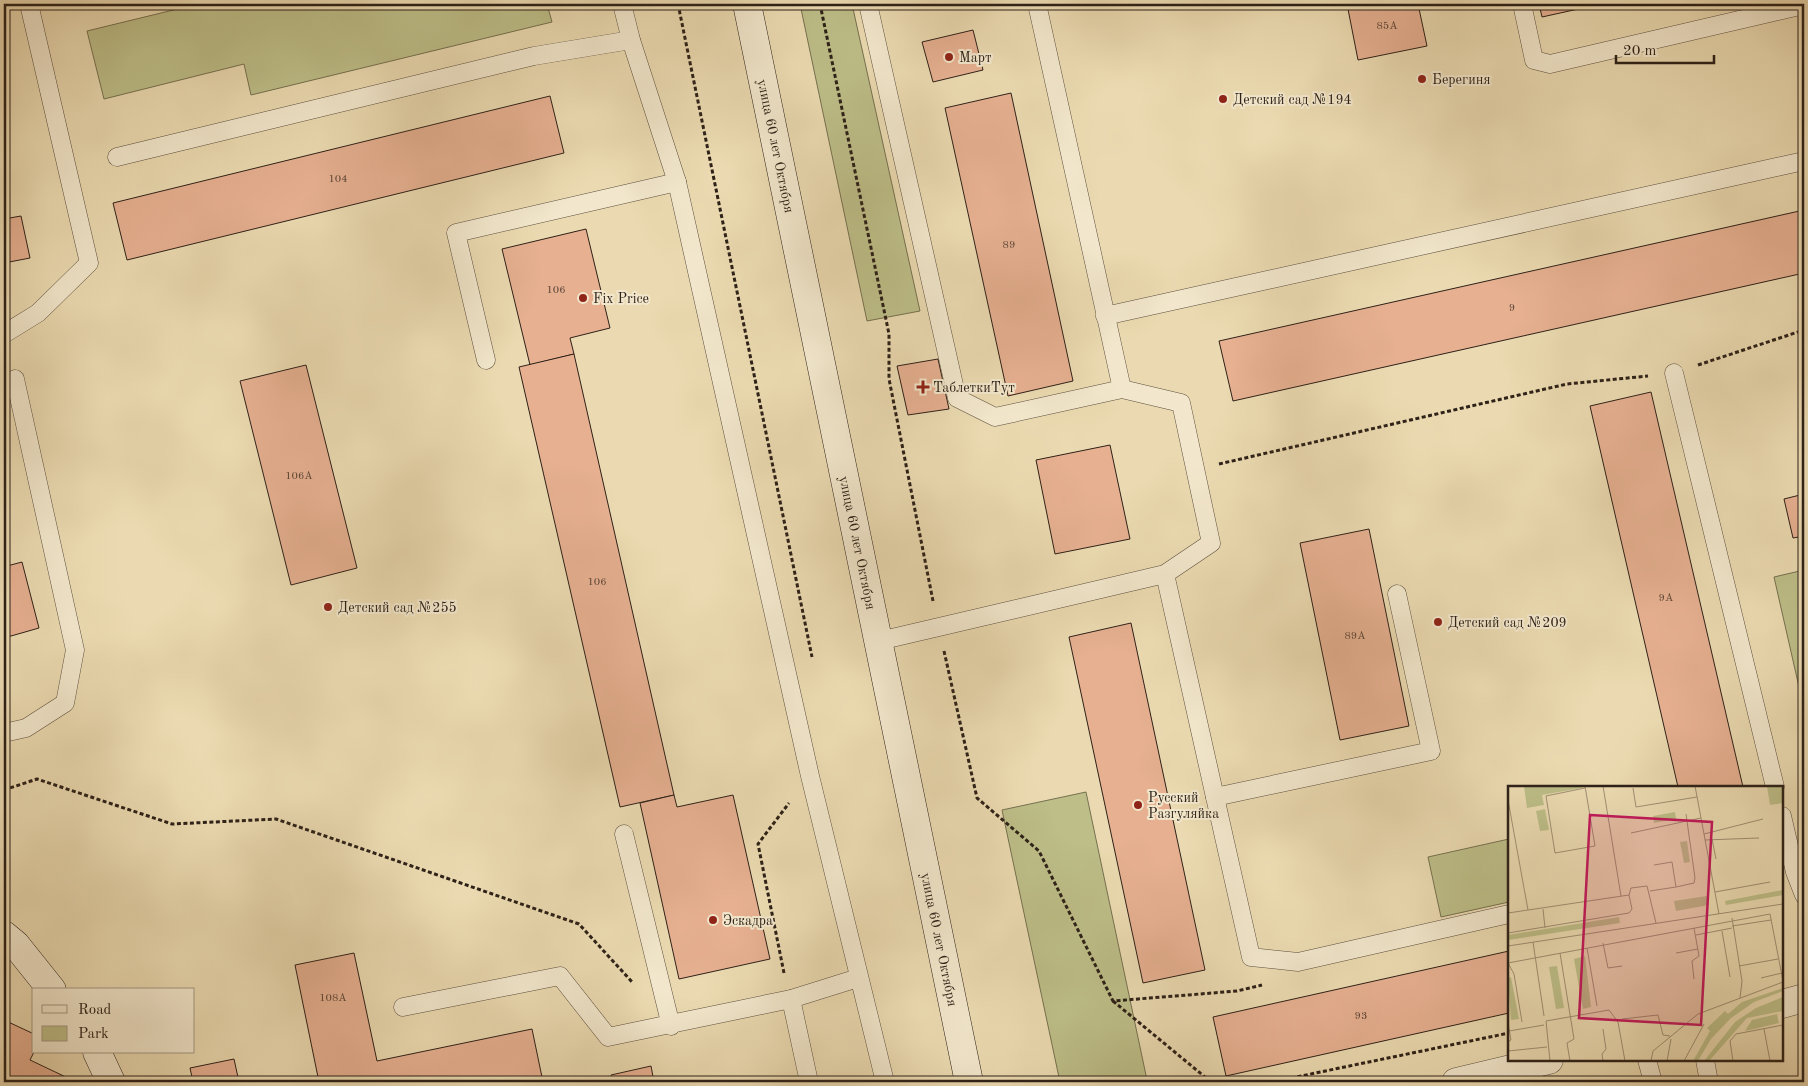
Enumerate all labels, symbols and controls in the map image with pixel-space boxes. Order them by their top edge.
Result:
house number: 85А [1376,21,1398,32]
scale bar [1616,32,1713,64]
text: 20 m [1623,44,1657,59]
marker: Март [943,51,955,63]
place label: Март [959,51,992,65]
marker: Берегиня [1416,73,1428,85]
place label: Берегиня [1432,73,1491,87]
street label: улица 60 лет Октября [755,78,796,214]
marker: Детский сад №194 [1217,93,1229,105]
place label: Детский сад №194 [1233,93,1352,107]
house number: 104 [328,174,348,185]
house number: 89 [1003,240,1015,251]
house number: 106 [546,285,566,296]
marker: Fix Price [577,292,589,304]
place label: Fix Price [593,292,649,306]
house number: 9 [1509,303,1515,314]
marker: ТаблеткиТут [917,381,929,393]
place label: ТаблеткиТут [933,381,1015,395]
house number: 106А [285,471,313,482]
street label: улица 60 лет Октября [836,475,878,611]
house number: 106 [587,577,607,588]
house number: 9А [1659,593,1674,604]
marker: Детский сад №255 [322,601,334,613]
place label: Детский сад №255 [338,601,457,615]
marker: Детский сад №209 [1432,616,1444,628]
place label: Детский сад №209 [1448,616,1567,630]
house number: 89А [1344,631,1366,642]
inset map [1508,786,1783,1061]
place label: Русский Разгуляйка [1148,791,1219,821]
marker: Русский Разгуляйка [1132,799,1144,811]
street label: улица 60 лет Октября [918,871,959,1008]
marker: Эскадра [707,914,719,926]
place label: Эскадра [723,914,773,928]
legend [32,988,195,1054]
house number: 108А [319,993,347,1004]
text: Road [78,1003,112,1018]
house number: 93 [1355,1011,1367,1022]
text: Park [78,1027,109,1042]

